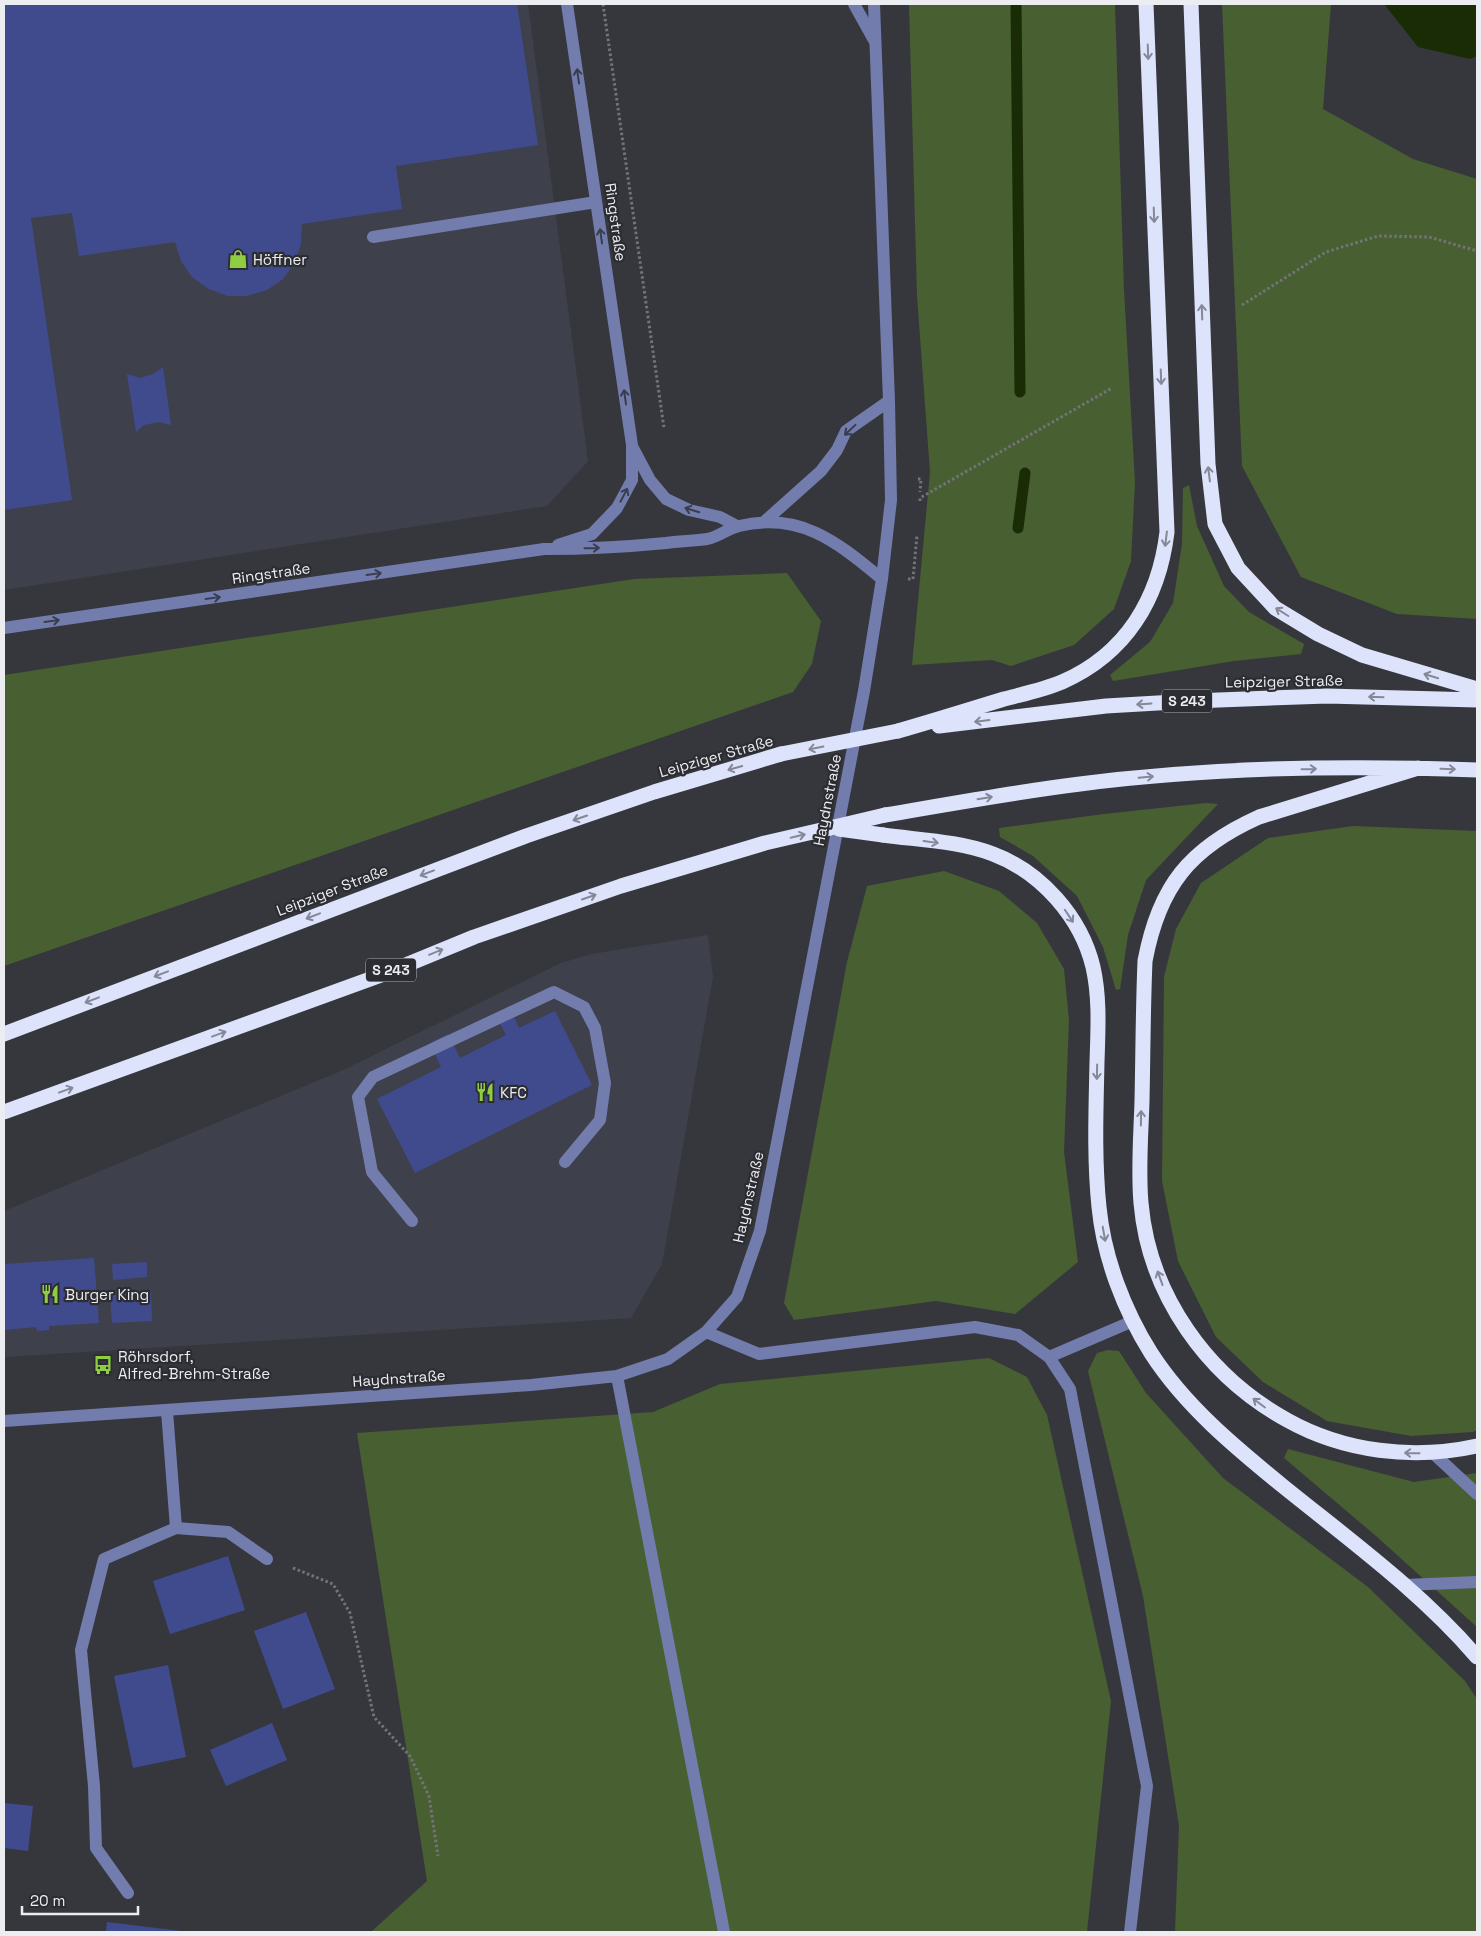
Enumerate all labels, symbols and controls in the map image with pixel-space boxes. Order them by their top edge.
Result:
one-way arrow [1143,44,1153,60]
one-way arrow [573,68,583,84]
street label: Ringstraße [601,182,631,263]
one-way arrow [1150,207,1159,223]
one-way arrow [596,229,606,245]
shop icon: Höffner [227,248,249,270]
place label: Höffner [253,250,307,269]
one-way arrow [1197,304,1207,320]
one-way arrow [1156,368,1166,385]
one-way arrow [620,390,630,406]
one-way arrow [844,423,857,435]
one-way arrow [1204,466,1214,482]
one-way arrow [619,488,629,503]
one-way arrow [684,504,700,514]
one-way arrow [1161,531,1171,547]
one-way arrow [584,544,600,553]
street label: Ringstraße [231,558,312,588]
one-way arrow [365,569,381,579]
one-way arrow [204,592,220,602]
one-way arrow [1275,607,1289,617]
one-way arrow [44,616,60,626]
street label: Leipziger Straße [1225,670,1343,692]
one-way arrow [1423,670,1439,680]
road number: S 243 [1162,689,1212,712]
one-way arrow [1368,693,1384,702]
one-way arrow [1136,699,1152,708]
one-way arrow [975,716,991,726]
street label: Leipziger Straße [657,731,775,781]
one-way arrow [808,743,824,753]
street label: Haydnstraße [809,752,845,848]
one-way arrow [727,764,743,774]
one-way arrow [1300,764,1316,774]
one-way arrow [1440,764,1456,774]
one-way arrow [1138,773,1154,782]
one-way arrow [977,792,993,802]
one-way arrow [572,813,588,823]
one-way arrow [789,831,805,840]
one-way arrow [923,837,939,847]
street label: Leipziger Straße [274,860,391,920]
one-way arrow [420,869,435,878]
one-way arrow [581,892,596,901]
one-way arrow [1064,908,1074,922]
one-way arrow [306,912,321,921]
one-way arrow [428,947,443,957]
road number: S 243 [366,958,416,982]
one-way arrow [154,970,170,979]
one-way arrow [85,996,101,1005]
one-way arrow [210,1029,226,1038]
one-way arrow [1092,1064,1102,1080]
restaurant icon: KFC [474,1081,496,1103]
place label: KFC [500,1083,527,1102]
one-way arrow [58,1085,73,1094]
one-way arrow [1136,1111,1146,1127]
street label: Haydnstraße [728,1149,768,1245]
one-way arrow [1099,1226,1109,1242]
one-way arrow [1155,1271,1164,1286]
restaurant icon: Burger King [39,1283,61,1305]
place label: Burger King [65,1285,149,1304]
place label: Röhrsdorf, Alfred-Brehm-Straße [118,1347,270,1383]
bus stop icon: Röhrsdorf, Alfred-Brehm-Straße [92,1354,114,1376]
street label: Haydnstraße [352,1365,446,1391]
one-way arrow [1253,1398,1266,1409]
one-way arrow [1404,1448,1420,1458]
scale bar [22,1884,139,1916]
text: 20 m [30,1891,65,1910]

